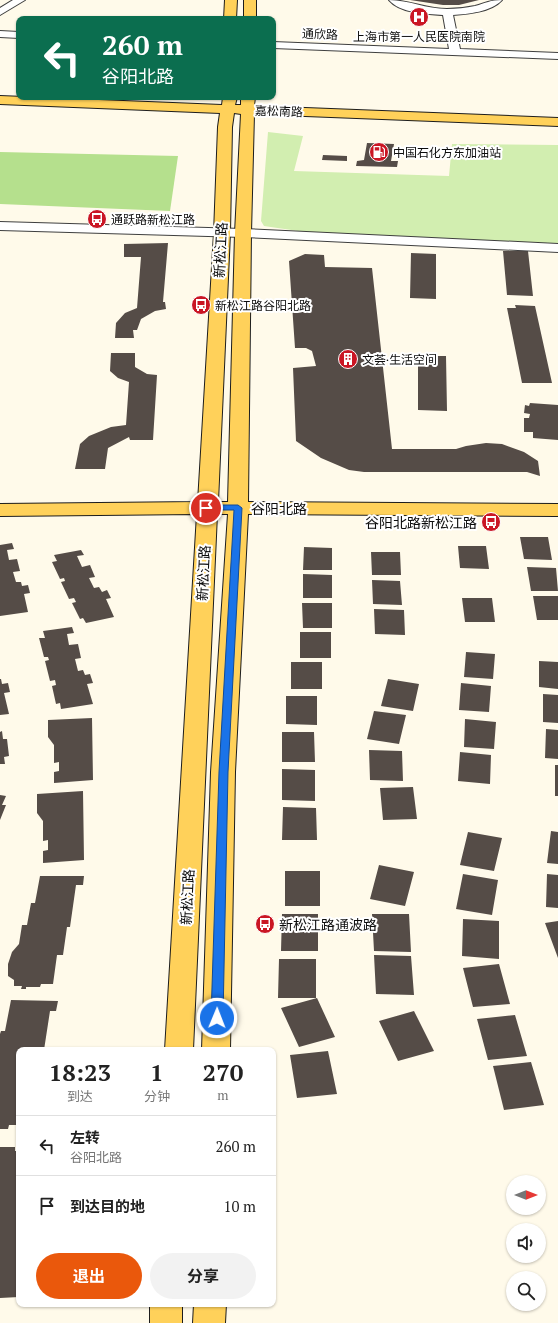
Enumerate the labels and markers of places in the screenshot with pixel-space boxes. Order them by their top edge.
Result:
hospital icon: 上海市第一人民医院南院 [408,6,430,28]
place label: 上海市第一人民医院南院 [353,29,485,44]
fuel station icon: 中国石化方东加油站 [368,141,390,163]
place label: 中国石化方东加油站 [393,145,501,160]
bus stop icon: 通跃路新松江路 [86,208,108,230]
place label: 通跃路新松江路 [111,212,195,227]
bus stop icon: 新松江路谷阳北路 [190,294,212,316]
place label: 新松江路谷阳北路 [215,298,311,313]
building icon: 文荟·生活空间 [337,348,359,370]
place label: 文荟·生活空间 [362,352,437,367]
pin [189,491,223,525]
bus stop icon: 谷阳北路新松江路 [480,511,502,533]
place label: 谷阳北路新松江路 [365,513,477,532]
bus stop icon: 新松江路通波路 [254,913,276,935]
place label: 新松江路通波路 [279,915,377,934]

